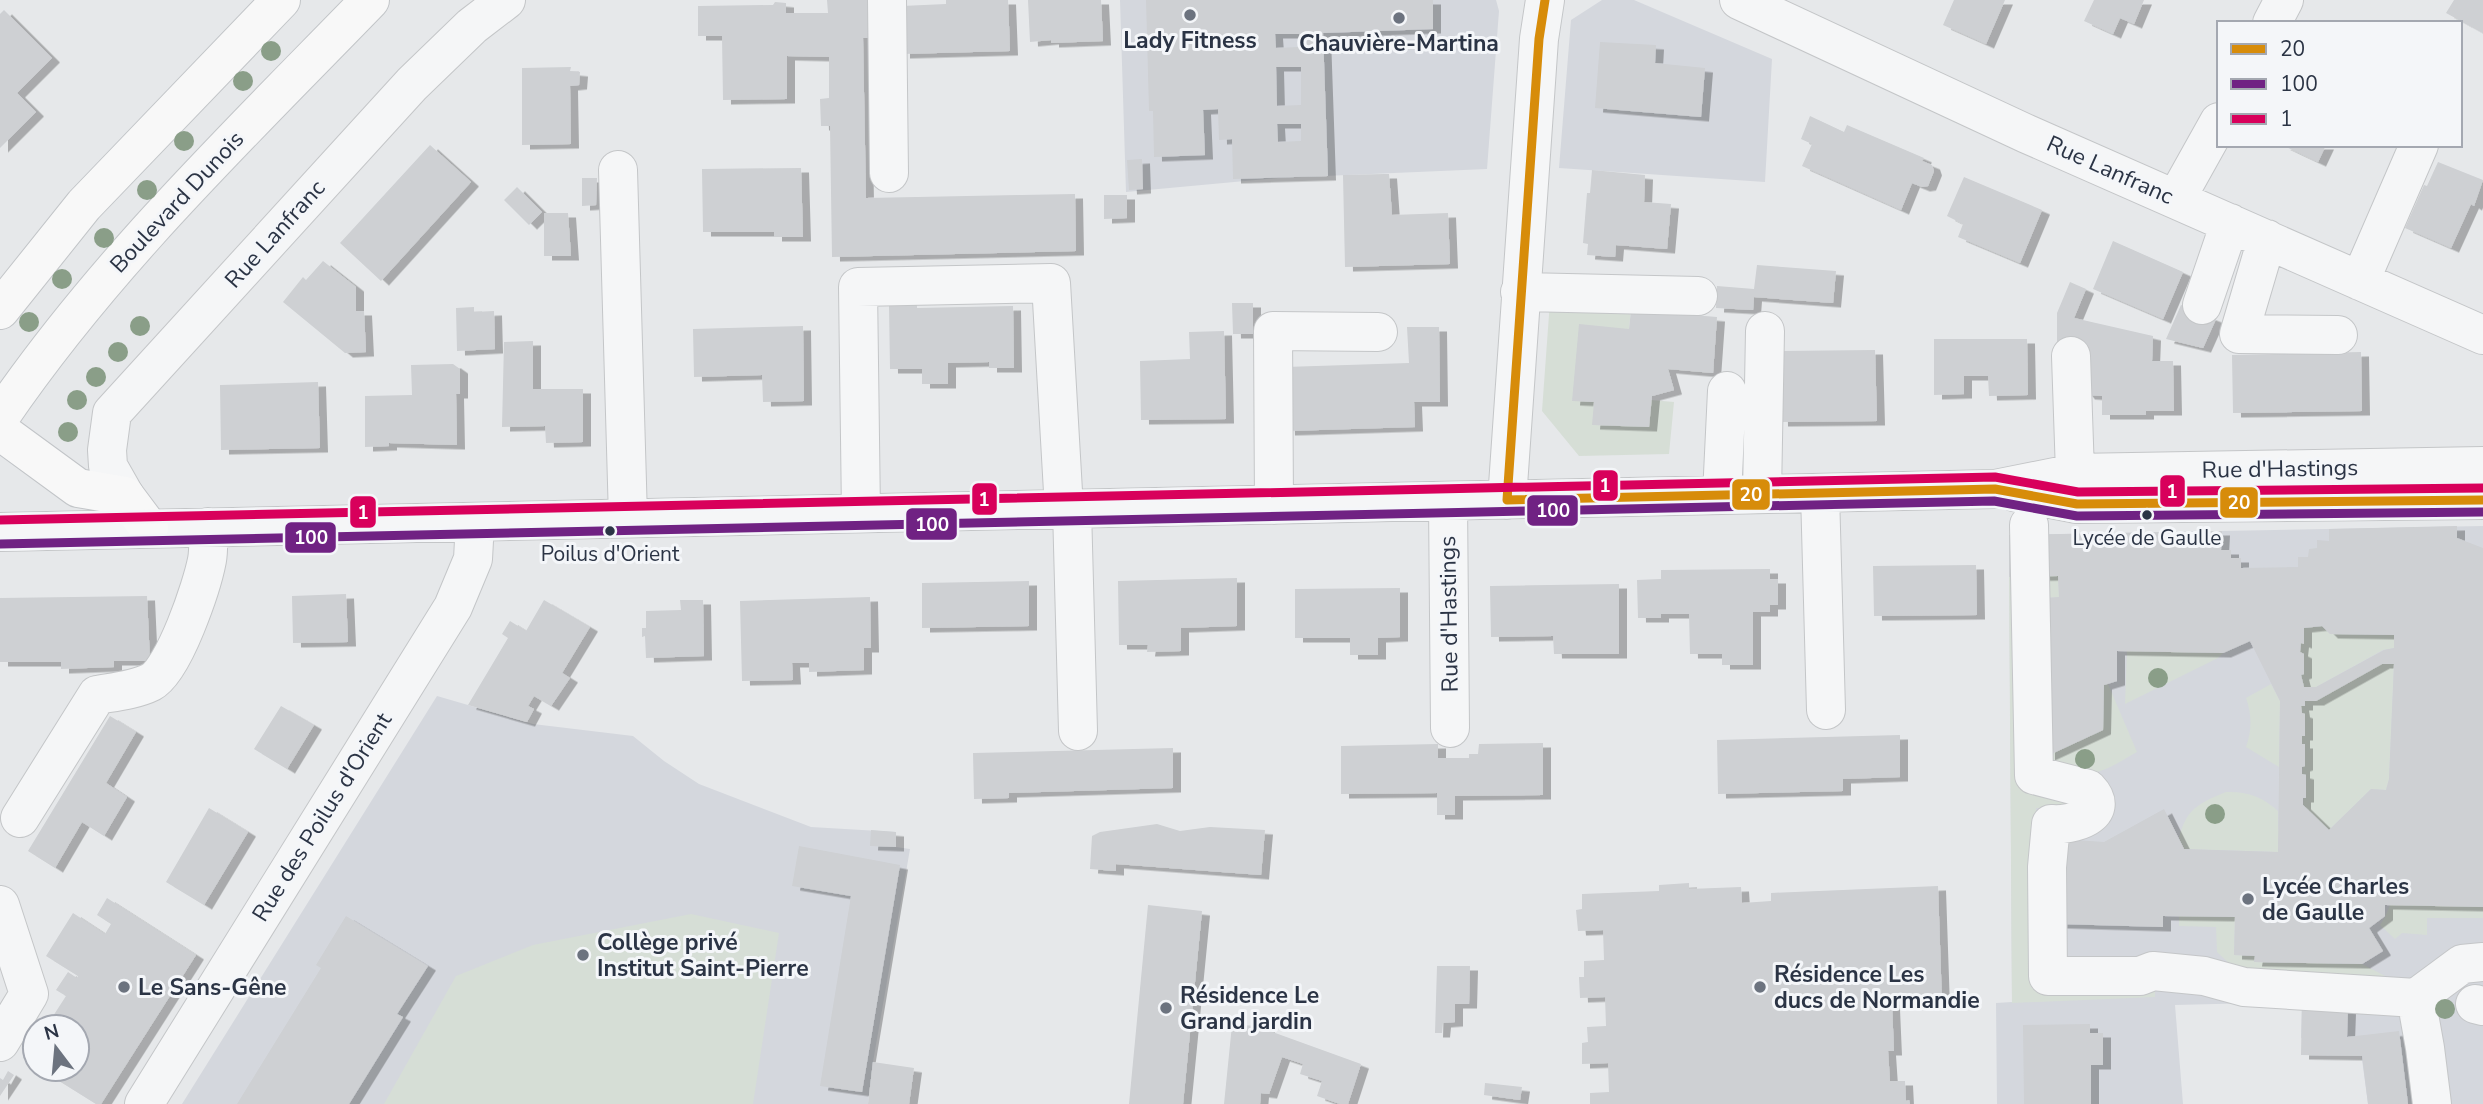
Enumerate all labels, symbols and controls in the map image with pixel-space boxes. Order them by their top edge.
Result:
marker: Lady Fitness [1182,7,1198,23]
marker: Chauvière-Martina [1391,10,1407,26]
legend [2217,21,2462,147]
place label: Lady Fitness [1123,25,1257,56]
place label: Chauvière-Martina [1299,28,1499,59]
text: 20 [2280,35,2305,63]
text: 100 [2280,70,2318,98]
text: 1 [2280,105,2293,133]
street label: Boulevard Dunois [103,124,251,280]
street label: Rue Lanfranc [2042,128,2179,212]
street label: Rue Lanfranc [218,173,332,295]
street label: Rue d'Hastings [2201,452,2359,486]
line badge: 1 [1592,469,1619,502]
text: 1 [1599,473,1611,499]
line badge: 1 [2159,474,2186,508]
line badge: 20 [1731,478,1771,511]
text: 1 [2166,479,2178,505]
line badge: 1 [971,482,998,516]
text: 20 [1740,482,1762,508]
line badge: 20 [2219,486,2259,519]
text: 1 [978,487,990,513]
text: 20 [2228,490,2250,516]
line badge: 100 [1526,494,1579,527]
line badge: 1 [349,495,377,529]
text: 100 [1536,498,1570,524]
text: 1 [357,500,369,526]
line badge: 100 [905,507,958,541]
marker: Lycée de Gaulle [2140,508,2154,522]
text: 100 [915,512,949,538]
line badge: 100 [284,521,337,554]
marker: Poilus d'Orient [603,524,617,538]
place label: Lycée de Gaulle [2073,524,2221,552]
text: 100 [294,525,328,551]
street label: Rue d'Hastings [1432,535,1466,693]
place label: Poilus d'Orient [541,540,680,568]
street label: Rue des Poilus d'Orient [245,706,399,927]
place label: Lycée Charles de Gaulle [2262,871,2409,928]
marker: Lycée Charles de Gaulle [2240,891,2256,907]
place label: Collège privé Institut Saint-Pierre [597,927,809,984]
marker: Collège privé Institut Saint-Pierre [575,947,591,963]
place label: Résidence Les ducs de Normandie [1774,959,1980,1016]
place label: Le Sans-Gêne [138,972,287,1003]
marker: Le Sans-Gêne [116,979,132,995]
marker: Résidence Les ducs de Normandie [1752,979,1768,995]
place label: Résidence Le Grand jardin [1180,980,1319,1037]
marker: Résidence Le Grand jardin [1158,1000,1174,1016]
north arrow [21,1013,91,1083]
text: N [41,1018,62,1047]

